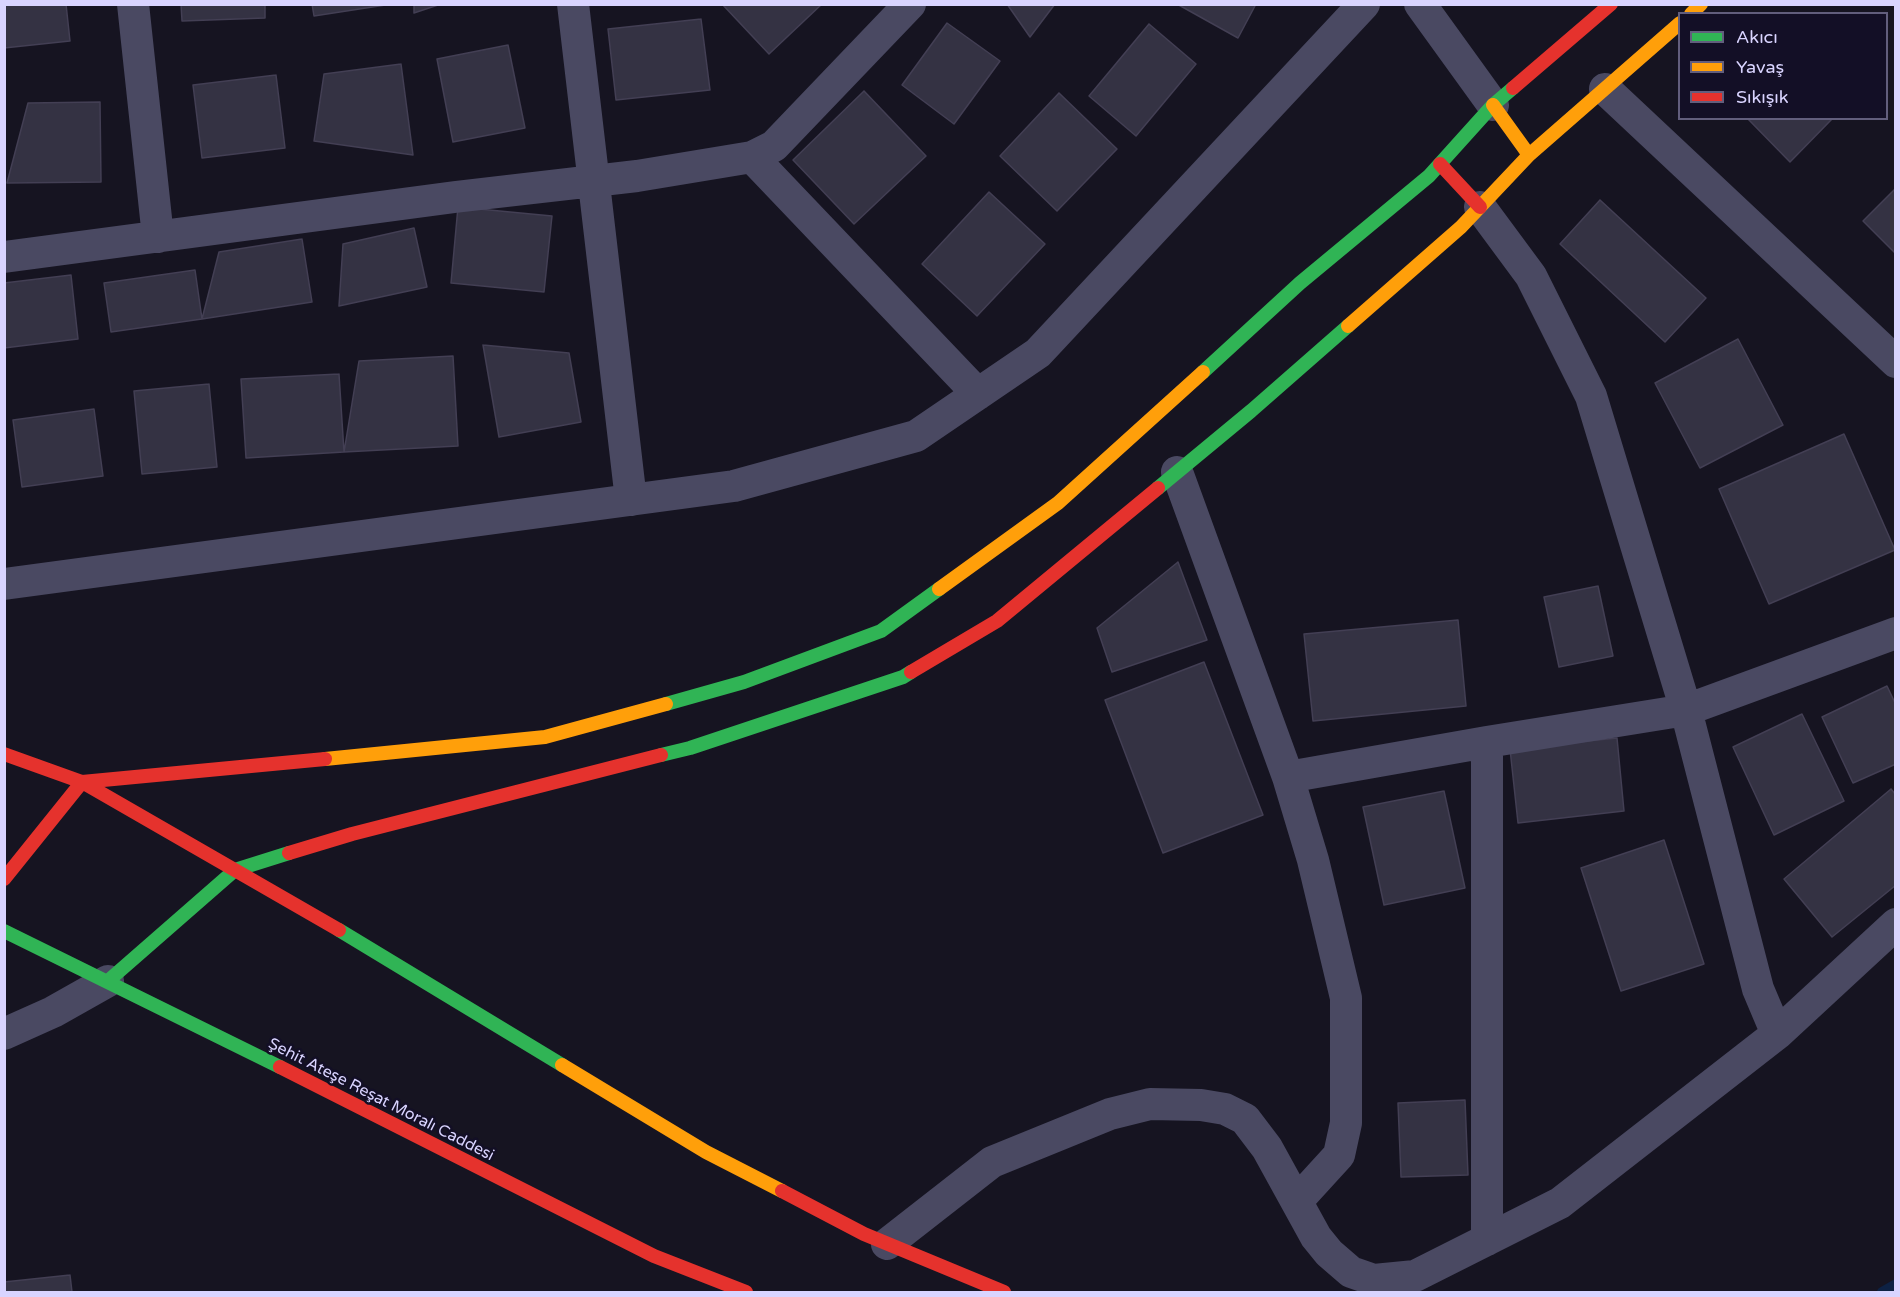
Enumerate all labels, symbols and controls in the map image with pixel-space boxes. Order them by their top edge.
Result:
legend [1678,12,1888,120]
text: Akıcı [1736,26,1778,48]
text: Yavaş [1736,56,1784,78]
text: Sıkışık [1736,86,1789,108]
street label: Şehit Ateşe Reşat Moralı Caddesi [265,1035,497,1165]

